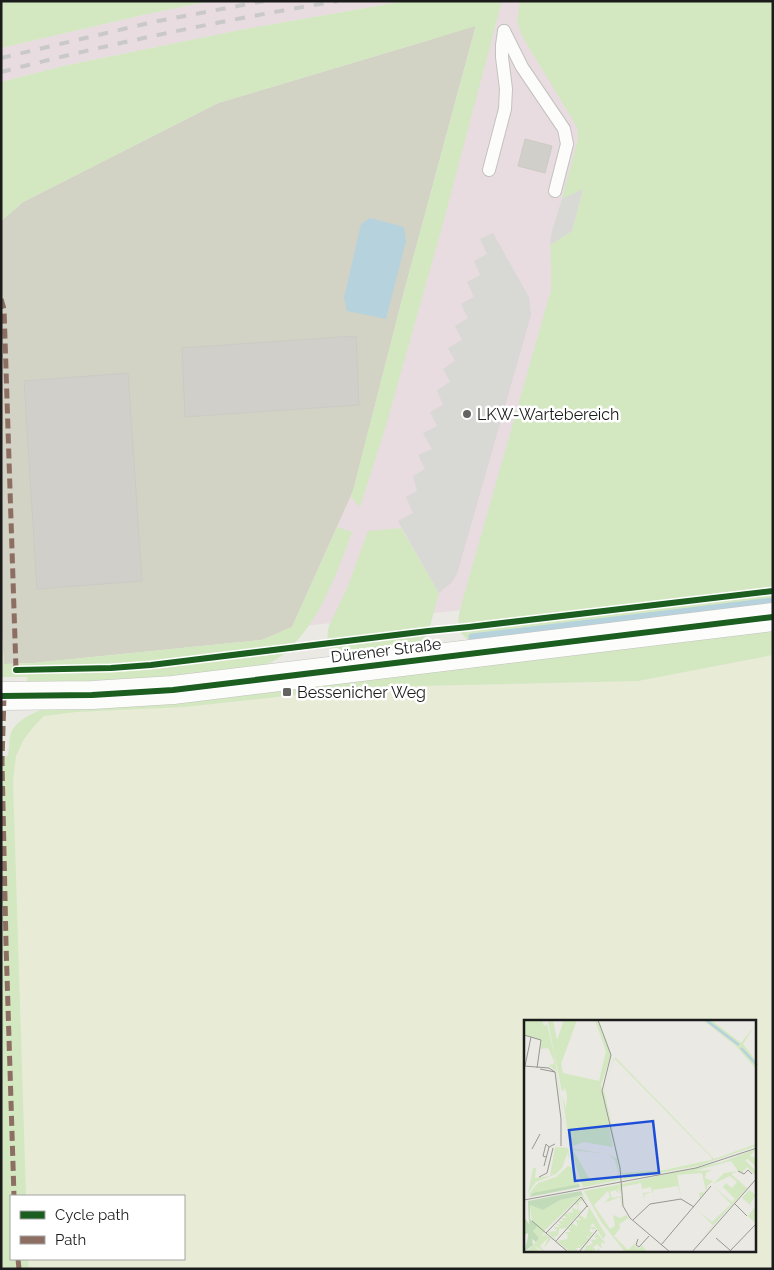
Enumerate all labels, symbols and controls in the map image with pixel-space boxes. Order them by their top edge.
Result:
place label: LKW-Wartebereich [477,405,619,424]
marker: LKW-Wartebereich [461,408,473,420]
street label: Dürener Straße [330,634,442,667]
place label: Bessenicher Weg [297,683,426,702]
marker: Bessenicher Weg [281,686,293,698]
inset map [524,1020,756,1252]
legend [10,1195,185,1260]
text: Cycle path [55,1206,129,1224]
text: Path [55,1231,86,1249]

